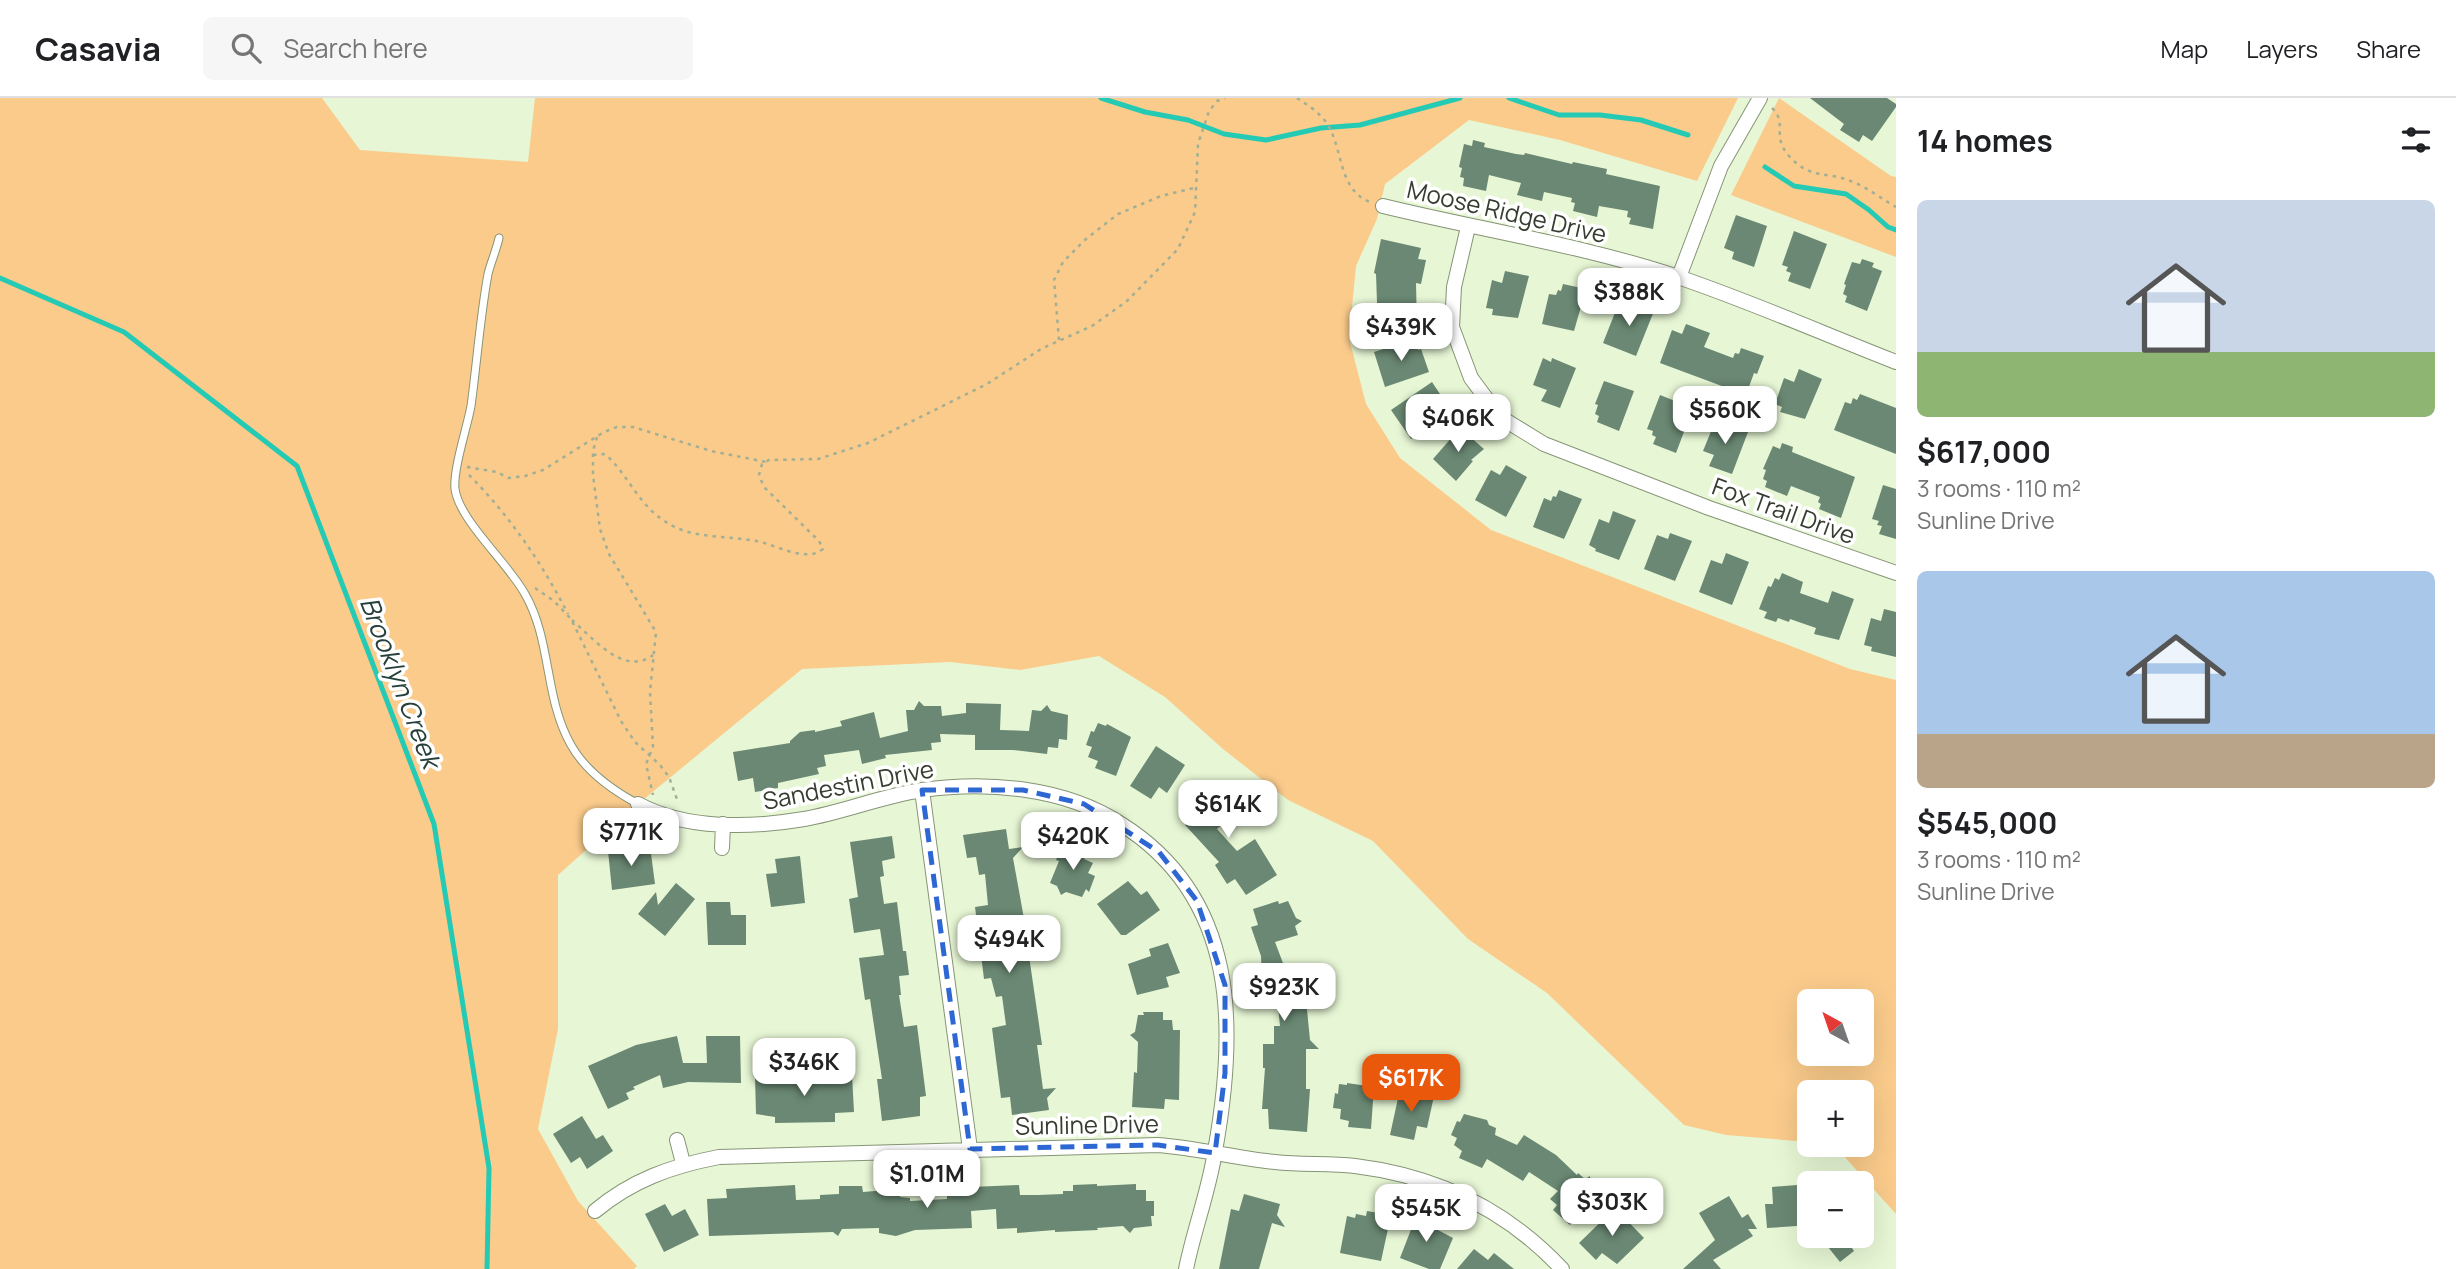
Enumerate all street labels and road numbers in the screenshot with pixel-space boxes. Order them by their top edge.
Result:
street label: Moose Ridge Drive [1404,172,1610,250]
street label: Fox Trail Drive [1708,469,1860,551]
street label: Sandestin Drive [760,751,936,817]
street label: Sunline Drive [1015,1106,1159,1142]

